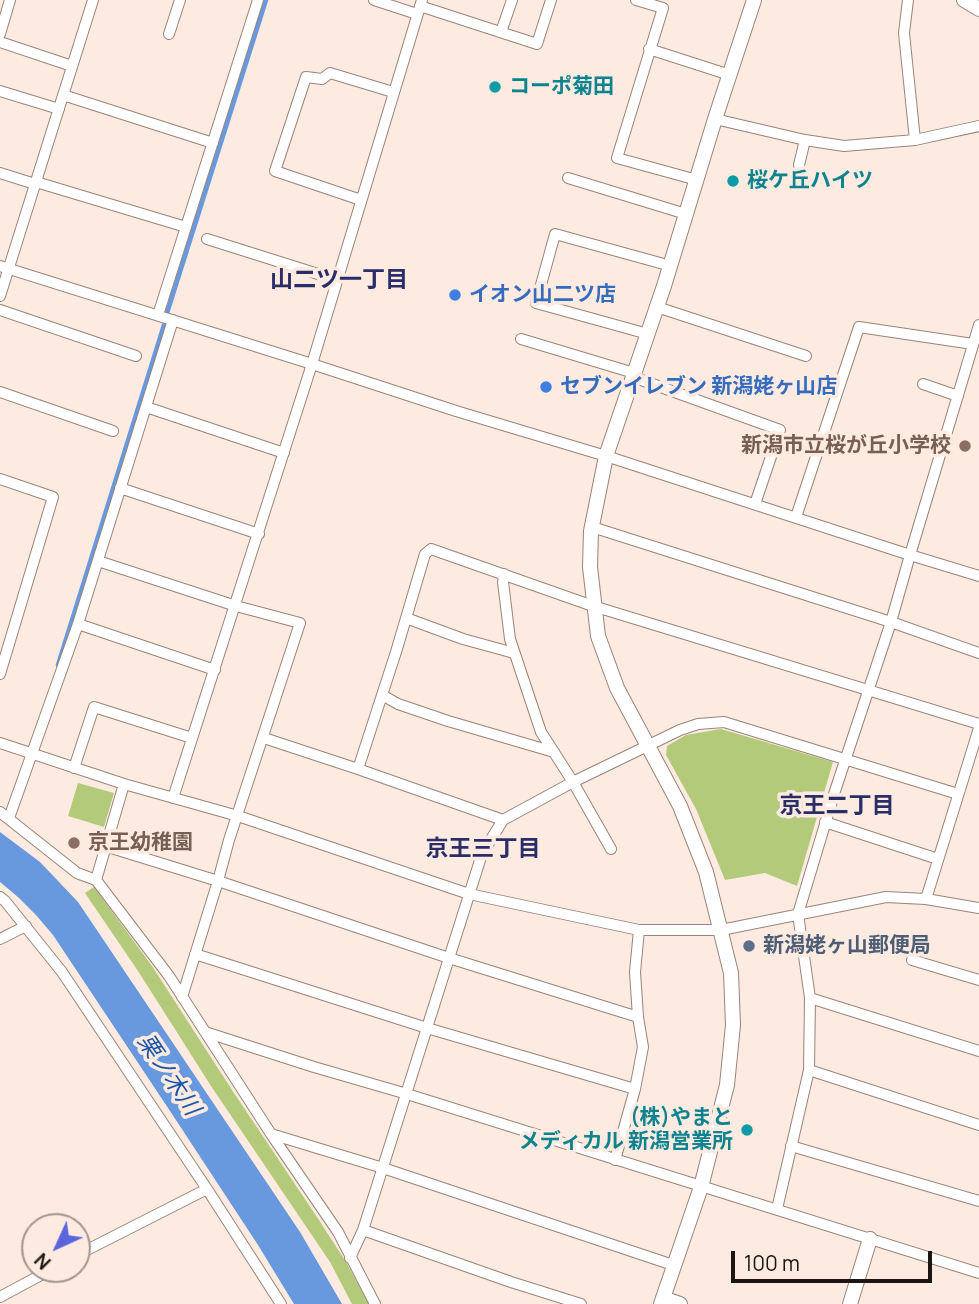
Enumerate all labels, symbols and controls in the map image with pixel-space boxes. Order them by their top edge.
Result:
place label: コーポ菊田 [509,74,614,100]
marker: コーポ菊田 [487,79,503,95]
place label: 桜ケ丘ハイツ [747,168,873,194]
marker: 桜ケ丘ハイツ [725,173,741,189]
district label: 山二ツ一丁目 [270,267,408,295]
place label: イオン山二ツ店 [469,282,616,308]
marker: イオン山二ツ店 [447,287,463,303]
place label: セブンイレブン 新潟姥ヶ山店 [560,374,837,400]
marker: セブンイレブン 新潟姥ヶ山店 [538,379,554,395]
place label: 新潟市立桜が丘小学校 [741,433,951,459]
marker: 新潟市立桜が丘小学校 [957,438,973,454]
district label: 京王二丁目 [780,793,894,821]
place label: 京王幼稚園 [88,830,193,856]
marker: 京王幼稚園 [66,835,82,851]
district label: 京王三丁目 [426,836,540,864]
place label: 新潟姥ヶ山郵便局 [763,933,931,959]
marker: 新潟姥ヶ山郵便局 [741,938,757,954]
water label: 栗ノ木川 [131,1029,205,1121]
place label: (株)やまと メディカル 新潟営業所 [519,1105,733,1155]
marker: (株)やまと メディカル 新潟営業所 [739,1122,755,1138]
north arrow [21,1213,91,1283]
scale bar [734,1238,935,1282]
text: N [29,1247,57,1275]
text: 100 m [744,1249,800,1277]

